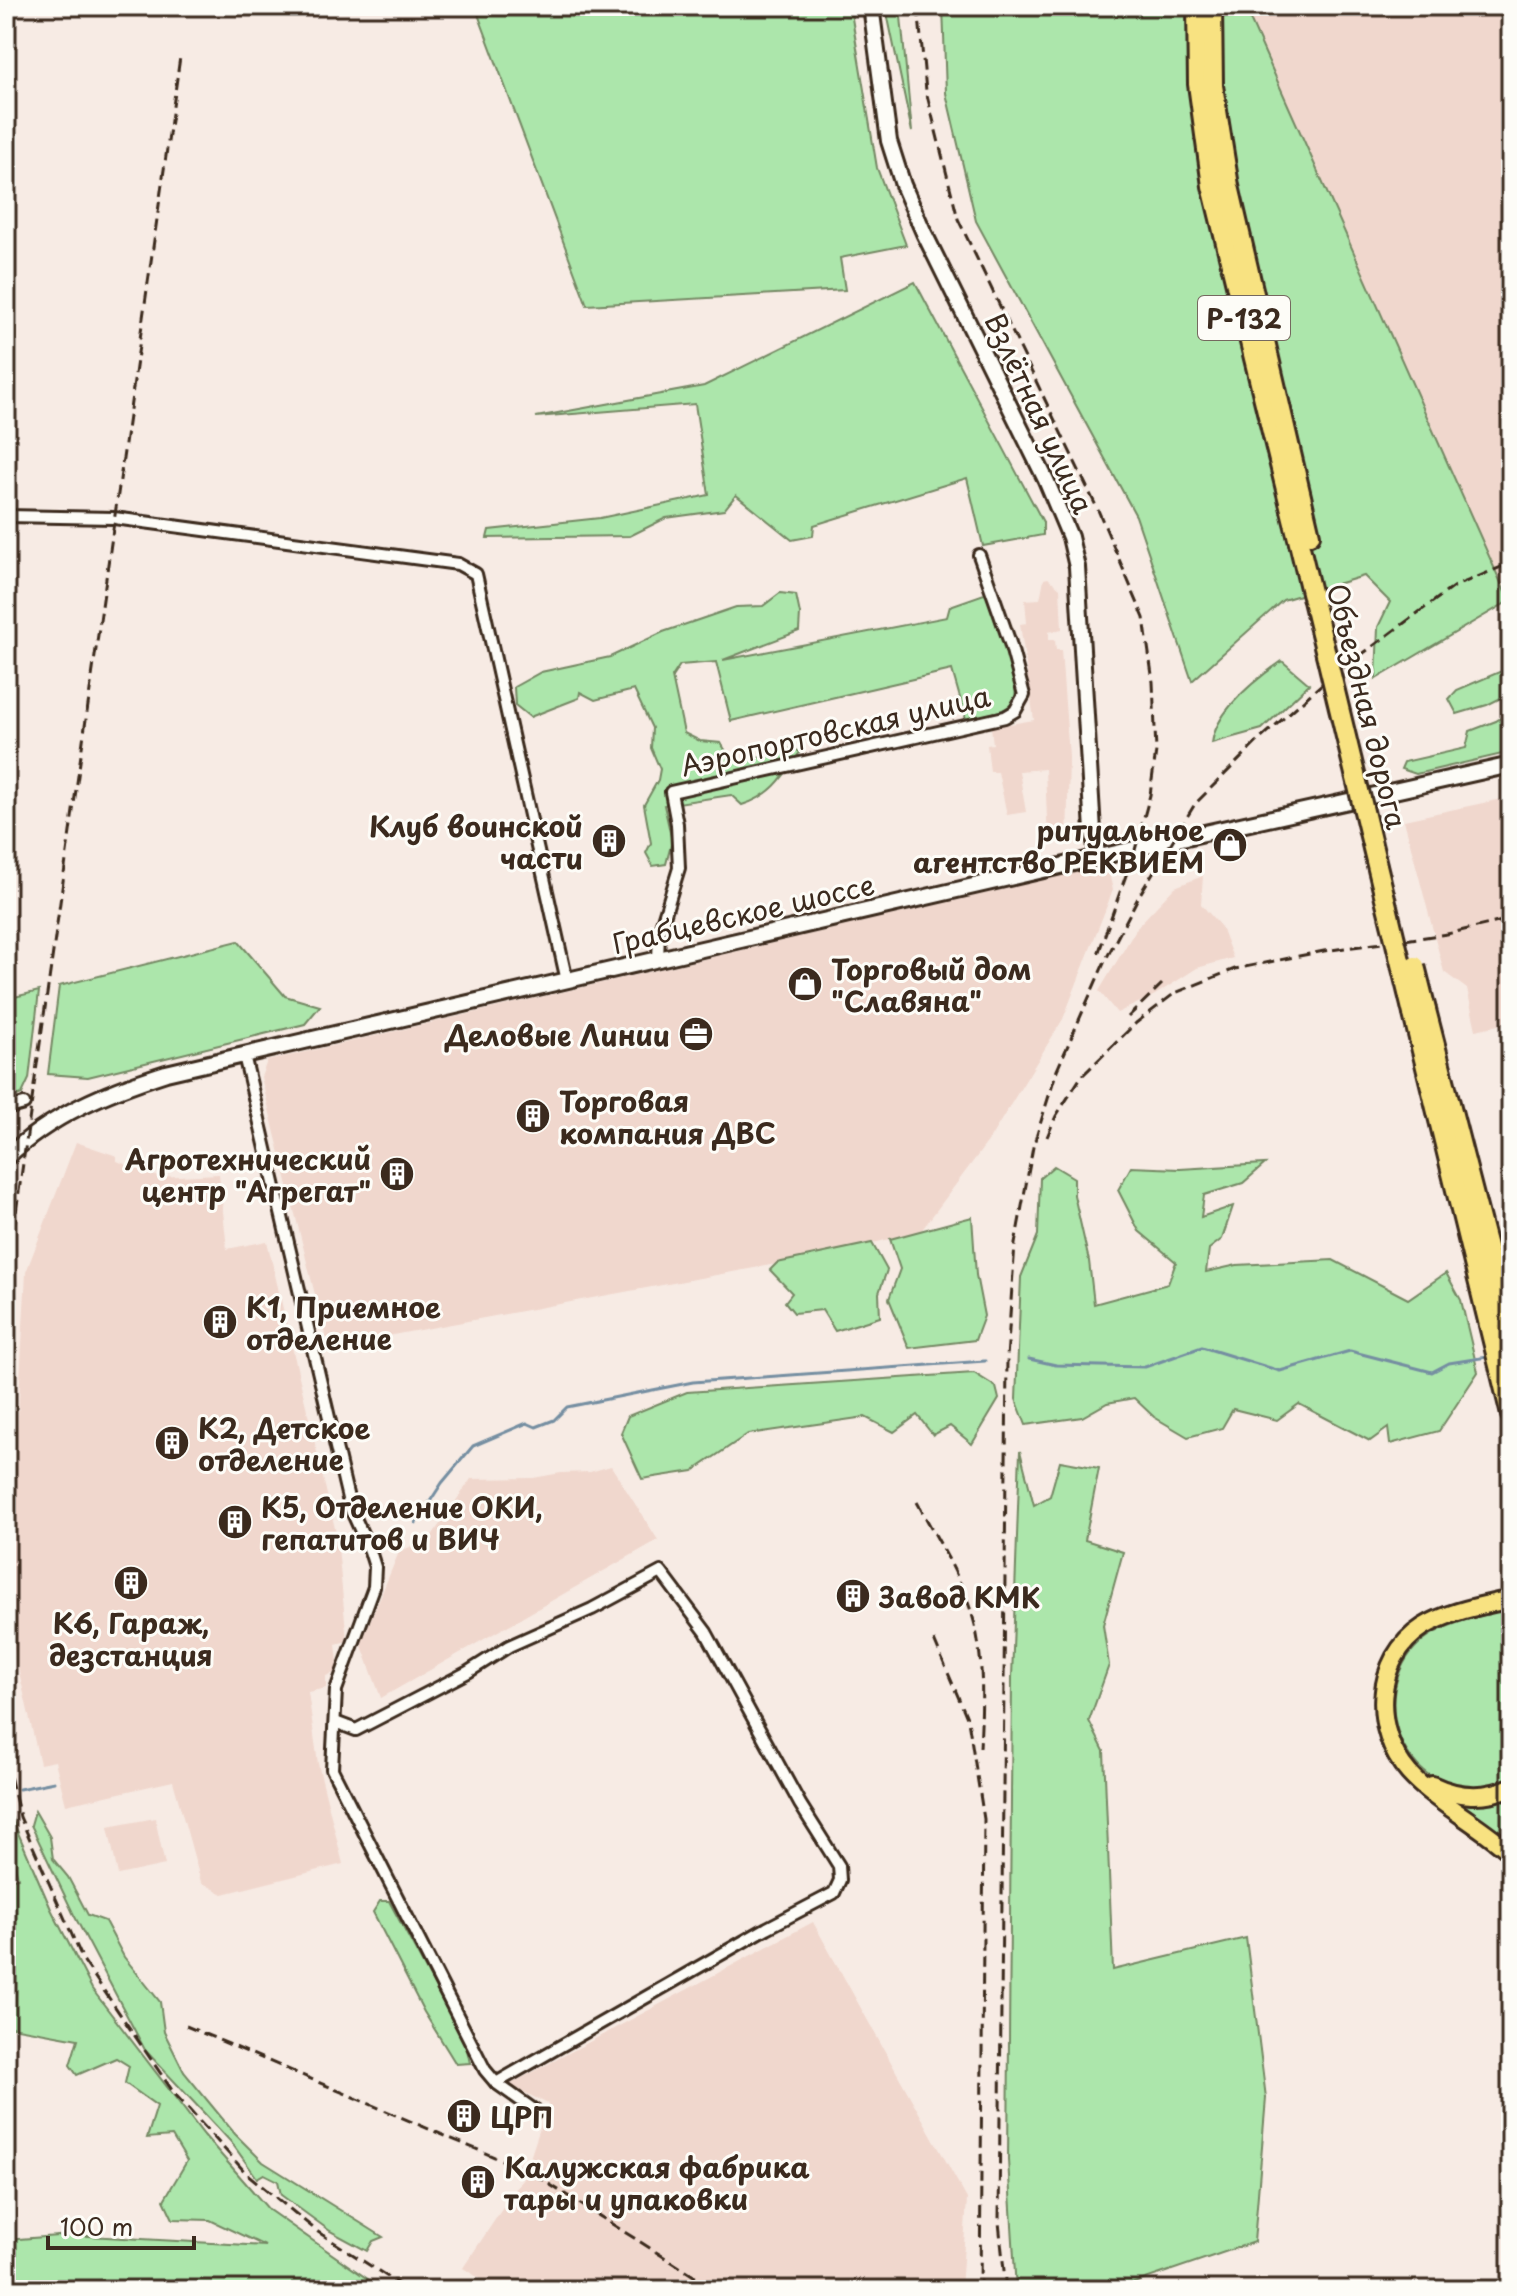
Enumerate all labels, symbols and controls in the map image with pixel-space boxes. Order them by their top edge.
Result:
road number: Р-132 [1198,296,1290,340]
street label: Взлётная улица [975,306,1106,521]
street label: Объездная дорога [1317,579,1419,834]
street label: Аэропортовская улица [676,673,994,787]
place label: Клуб воинской части [369,804,583,879]
place label: ритуальное агентство РЕКВИЕМ [913,808,1204,883]
building icon: Клуб воинской части [590,822,628,860]
shop icon: ритуальное агентство РЕКВИЕМ [1211,826,1249,864]
street label: Грабцевское шоссе [608,862,878,964]
place label: Торговый дом "Славяна" [831,947,1032,1022]
shop icon: Торговый дом "Славяна" [786,965,824,1003]
place label: Деловые Линии [444,1013,670,1056]
office icon: Деловые Линии [677,1015,715,1053]
place label: Торговая компания ДВС [559,1079,776,1154]
building icon: Торговая компания ДВС [514,1097,552,1135]
place label: Агротехнический центр "Агрегат" [124,1137,371,1212]
building icon: Агротехнический центр "Агрегат" [378,1155,416,1193]
place label: К1, Приемное отделение [246,1285,441,1360]
building icon: К1, Приемное отделение [201,1303,239,1341]
place label: К2, Детское отделение [198,1406,370,1481]
building icon: К2, Детское отделение [153,1424,191,1462]
place label: К5, Отделение ОКИ, гепатитов и ВИЧ [261,1485,543,1560]
building icon: К5, Отделение ОКИ, гепатитов и ВИЧ [216,1503,254,1541]
building icon: К6, Гараж, дезстанция [112,1564,150,1602]
place label: Завод КМК [878,1575,1040,1618]
building icon: Завод КМК [834,1577,872,1615]
place label: К6, Гараж, дезстанция [49,1601,213,1676]
place label: ЦРП [490,2095,553,2138]
building icon: ЦРП [445,2097,483,2135]
place label: Калужская фабрика тары и упаковки [503,2145,810,2220]
building icon: Калужская фабрика тары и упаковки [459,2163,497,2201]
scale bar [48,2200,194,2250]
text: 100 m [60,2208,133,2244]

